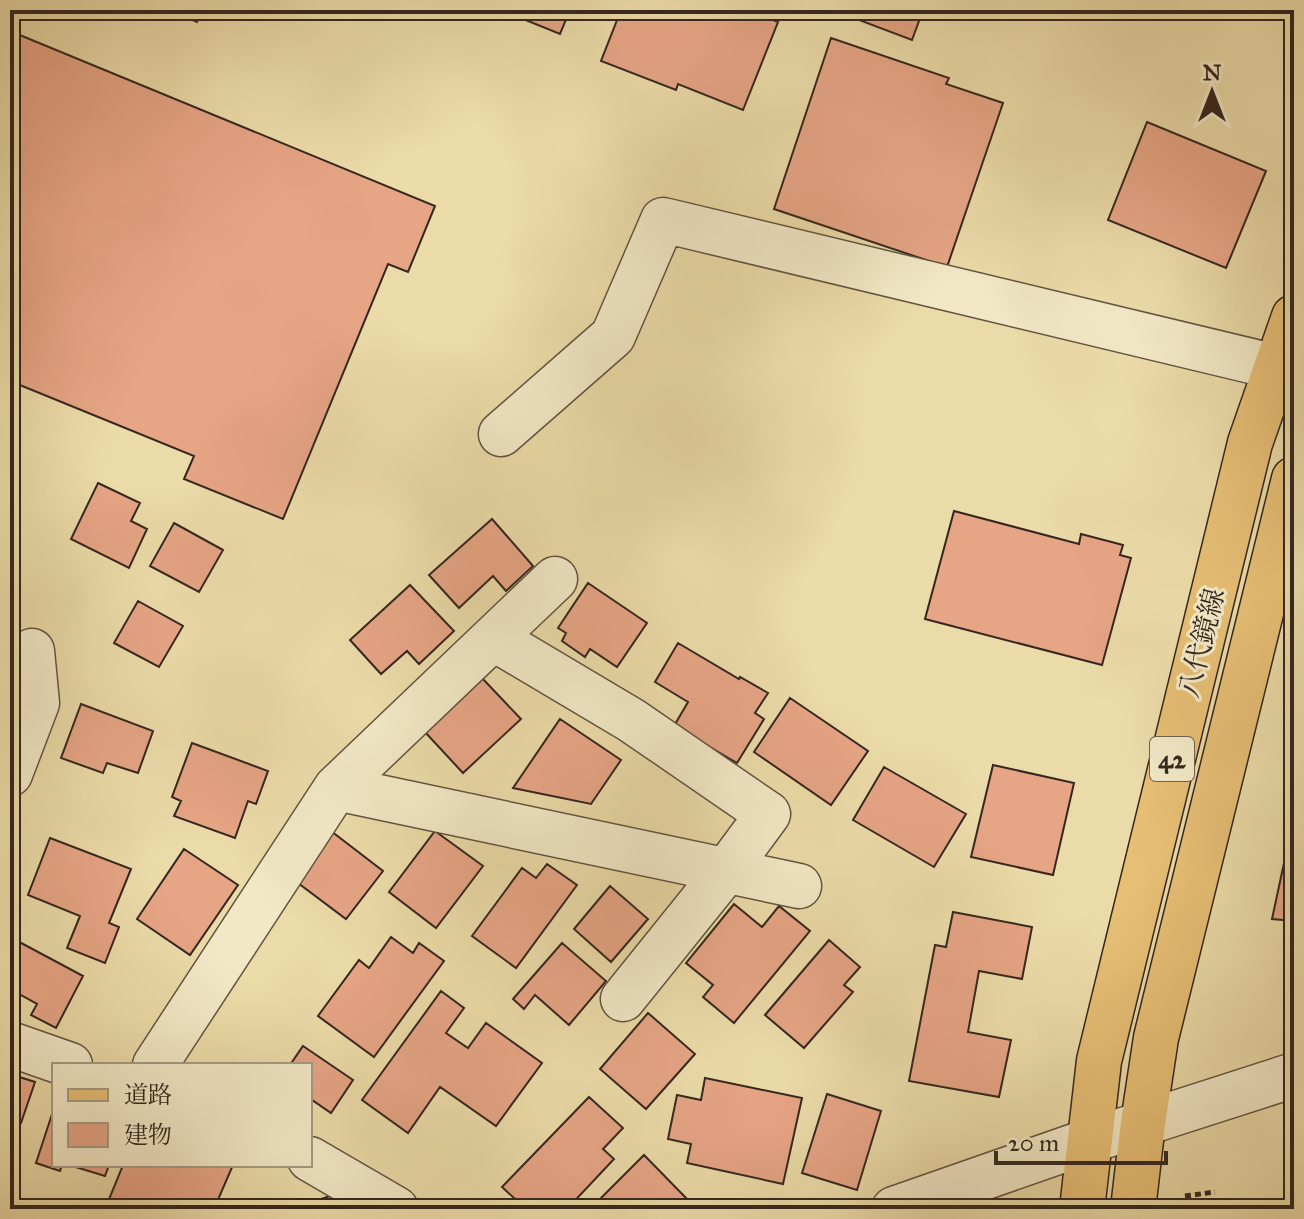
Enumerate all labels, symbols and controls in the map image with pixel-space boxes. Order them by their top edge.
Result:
north arrow [1172,52,1252,132]
text: N [1203,59,1222,86]
street label: 八代鏡線 [1171,585,1232,702]
road number: 42 [1150,737,1194,781]
legend [52,1063,312,1167]
text: 道路 [124,1080,172,1110]
scale bar [996,1115,1166,1165]
text: 建物 [124,1120,172,1150]
text: 20 m [1008,1128,1059,1158]

